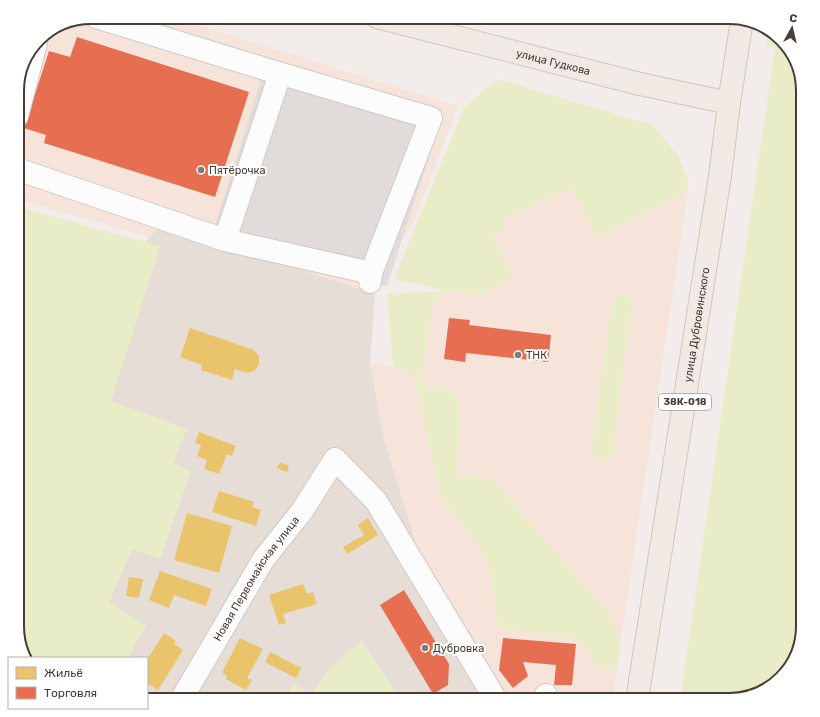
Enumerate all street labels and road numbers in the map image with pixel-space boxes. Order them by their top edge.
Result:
street label: улица Гудкова [515,46,592,78]
street label: улица Дубровинского [681,266,712,383]
road number: 38К-018 [659,394,711,410]
street label: Новая Первомайская улица [211,514,302,643]

